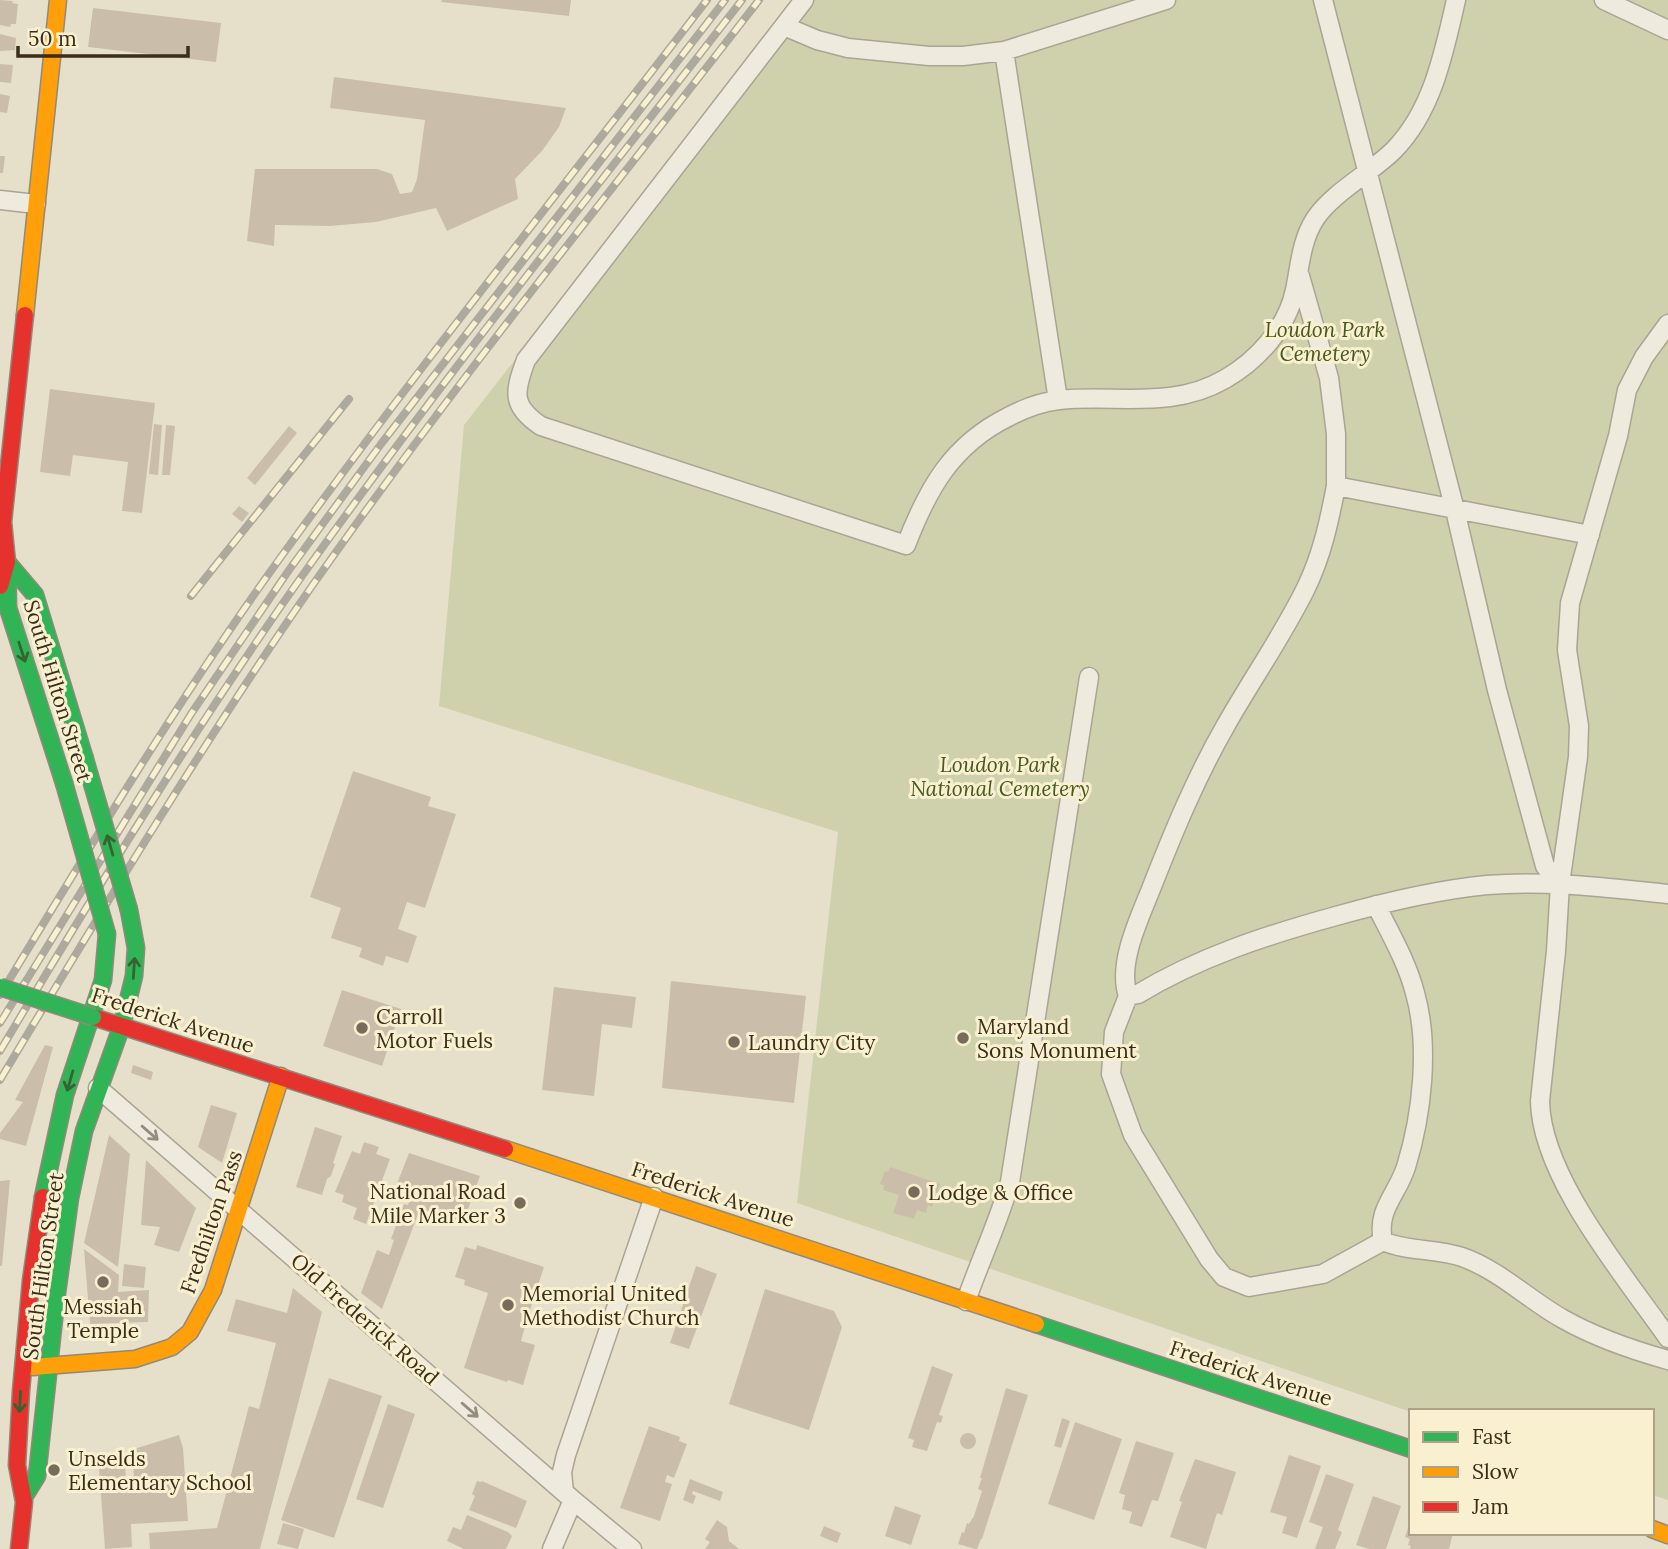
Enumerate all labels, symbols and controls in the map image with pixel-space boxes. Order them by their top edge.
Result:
scale bar [18,14,187,58]
text: 50 m [28,25,77,52]
park label: Loudon Park Cemetery [1265,316,1385,367]
street label: South Hilton Street [17,597,99,786]
one-way arrow [17,641,29,663]
park label: Loudon Park National Cemetery [910,751,1090,802]
one-way arrow [102,834,115,856]
one-way arrow [128,957,141,980]
street label: Frederick Avenue [88,981,258,1059]
place label: Carroll Motor Fuels [376,1003,493,1054]
place label: Maryland Sons Monument [977,1013,1138,1064]
marker: Carroll Motor Fuels [354,1020,370,1036]
place label: Laundry City [748,1029,875,1056]
marker: Maryland Sons Monument [955,1030,971,1046]
marker: Laundry City [726,1034,742,1050]
one-way arrow [63,1070,76,1092]
one-way arrow [141,1125,159,1141]
street label: Fredhilton Pass [174,1147,248,1297]
street label: Frederick Avenue [628,1155,798,1233]
street label: South Hilton Street [16,1170,70,1361]
place label: National Road Mile Marker 3 [370,1178,506,1229]
place label: Lodge & Office [928,1179,1073,1206]
marker: Lodge & Office [906,1184,922,1200]
marker: National Road Mile Marker 3 [512,1195,528,1211]
street label: Old Frederick Road [285,1247,445,1391]
marker: Messiah Temple [95,1274,111,1290]
place label: Memorial United Methodist Church [522,1280,700,1331]
place label: Messiah Temple [63,1293,143,1344]
marker: Memorial United Methodist Church [500,1297,516,1313]
street label: Frederick Avenue [1166,1334,1336,1412]
one-way arrow [14,1390,27,1413]
one-way arrow [461,1402,479,1418]
legend [1409,1409,1654,1535]
text: Fast [1472,1423,1512,1450]
place label: Unselds Elementary School [68,1445,252,1496]
text: Slow [1472,1458,1519,1485]
marker: Unselds Elementary School [46,1462,62,1478]
text: Jam [1471,1493,1509,1520]

